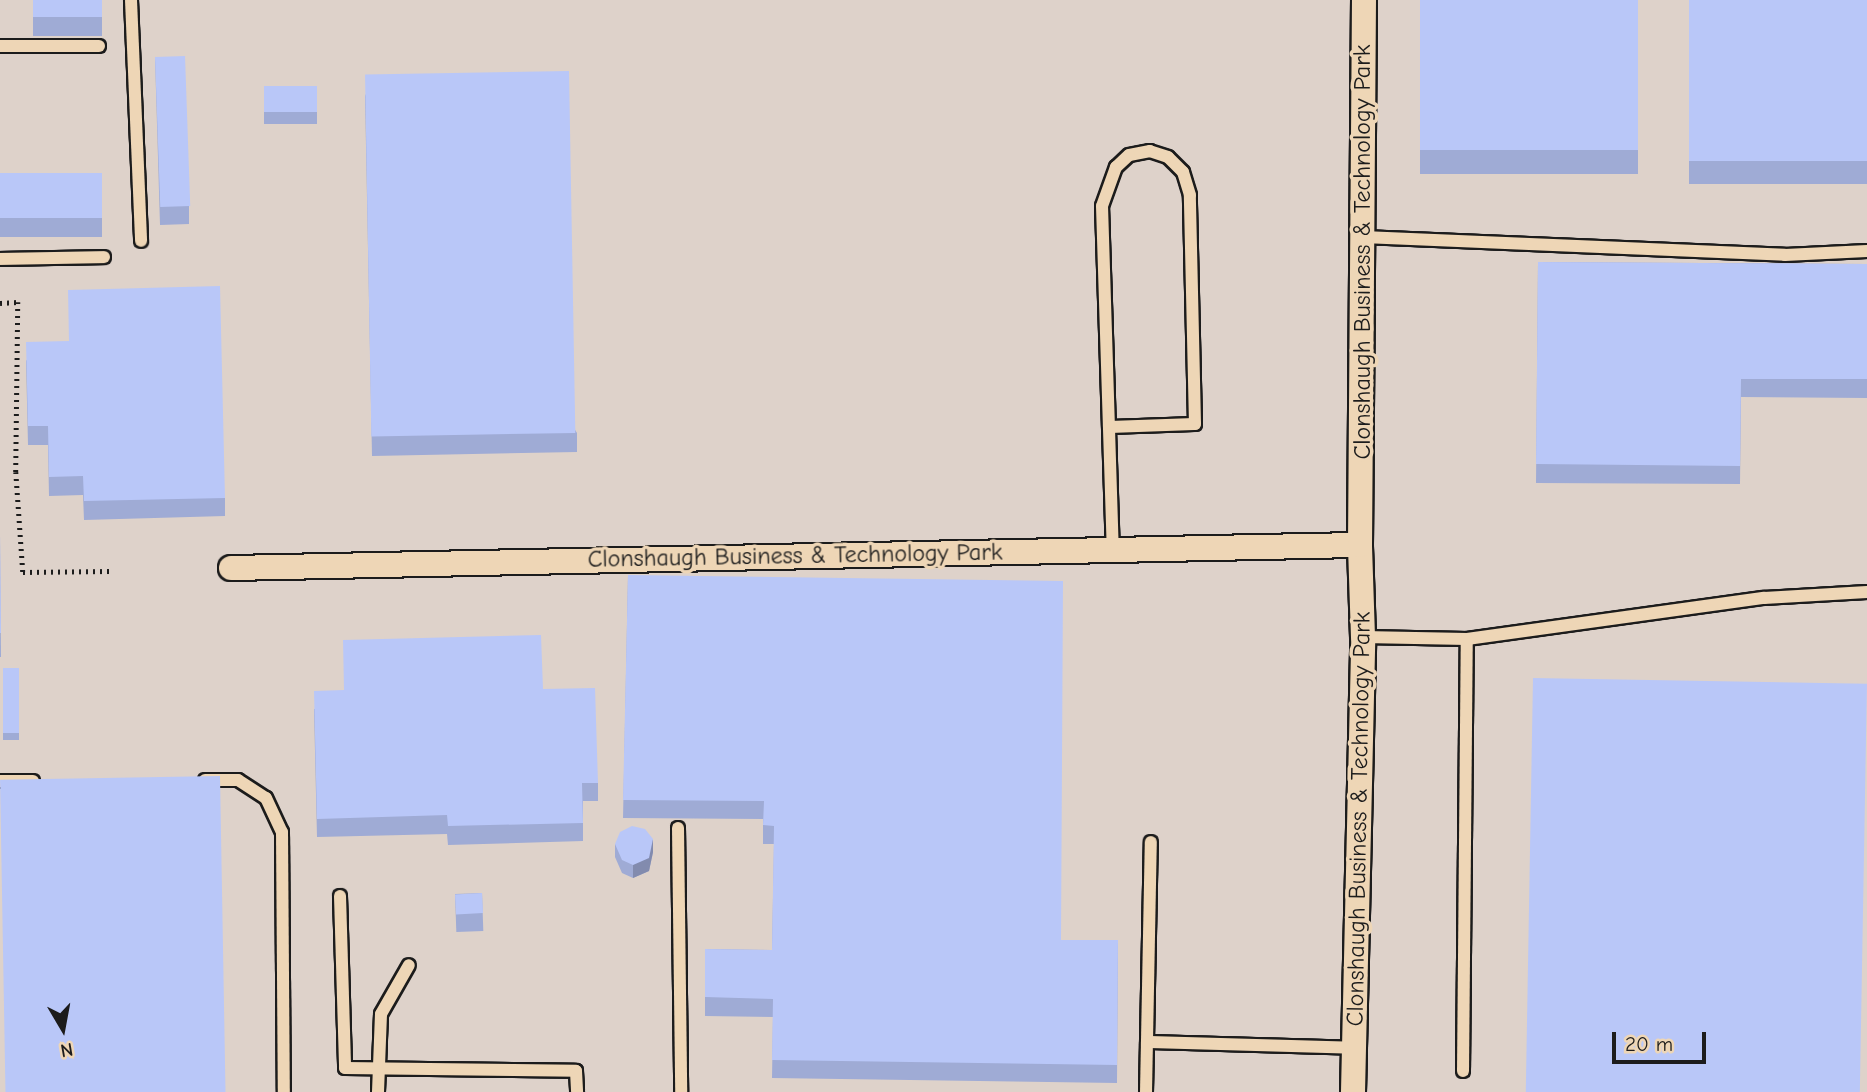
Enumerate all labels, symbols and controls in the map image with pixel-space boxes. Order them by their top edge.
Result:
street label: Clonshaugh Business & Technology Park [1349,45,1377,459]
street label: Clonshaugh Business & Technology Park [587,538,1003,574]
street label: Clonshaugh Business & Technology Park [1341,611,1377,1027]
north arrow [28,994,98,1064]
scale bar [1615,1018,1710,1062]
text: 20 m [1625,1032,1673,1056]
text: N [59,1038,75,1062]

